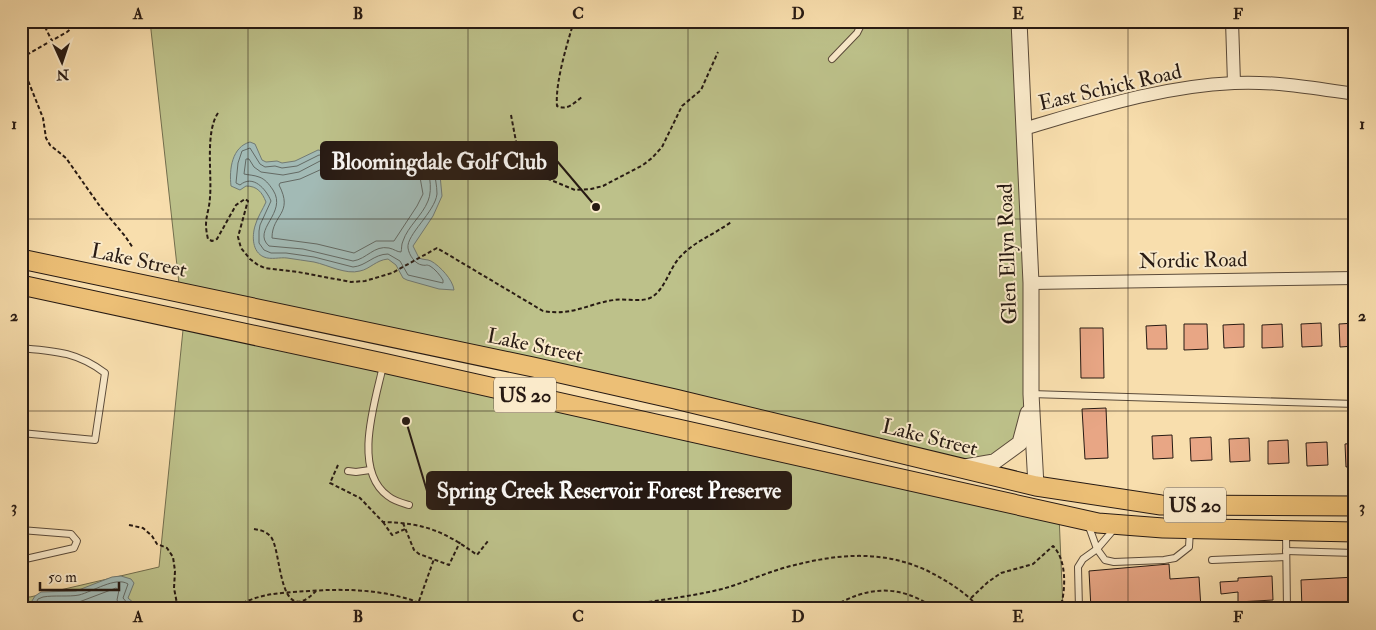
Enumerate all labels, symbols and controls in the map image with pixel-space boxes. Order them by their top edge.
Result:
text: A [132,4,144,24]
text: B [353,4,363,24]
text: C [572,4,584,24]
text: D [791,4,805,24]
text: E [1012,4,1024,24]
text: F [1233,4,1243,24]
north arrow [38,38,88,88]
street label: East Schick Road [1036,58,1185,117]
text: N [55,66,70,83]
text: 1 [11,114,17,134]
text: 1 [1359,114,1365,134]
callout: Bloomingdale Golf Club [321,142,557,179]
text: Bloomingdale Golf Club [331,148,547,177]
street label: Glen Ellyn Road [992,182,1023,325]
street label: Lake Street [88,237,190,284]
street label: Nordic Road [1138,246,1248,275]
text: 2 [10,306,18,326]
text: 2 [1358,306,1366,326]
street label: Lake Street [484,322,586,369]
road number: US 20 [494,378,556,412]
street label: Lake Street [879,413,981,462]
callout: Spring Creek Reservoir Forest Preserve [427,472,791,509]
text: Spring Creek Reservoir Forest Preserve [437,477,782,506]
road number: US 20 [1164,488,1226,522]
text: 3 [11,497,17,517]
text: 3 [1359,497,1365,517]
scale bar [40,560,119,592]
text: 50 m [48,568,77,587]
text: A [132,607,144,627]
text: B [353,607,363,627]
text: C [572,607,584,627]
text: D [791,607,805,627]
text: E [1012,607,1024,627]
text: F [1233,607,1243,627]

